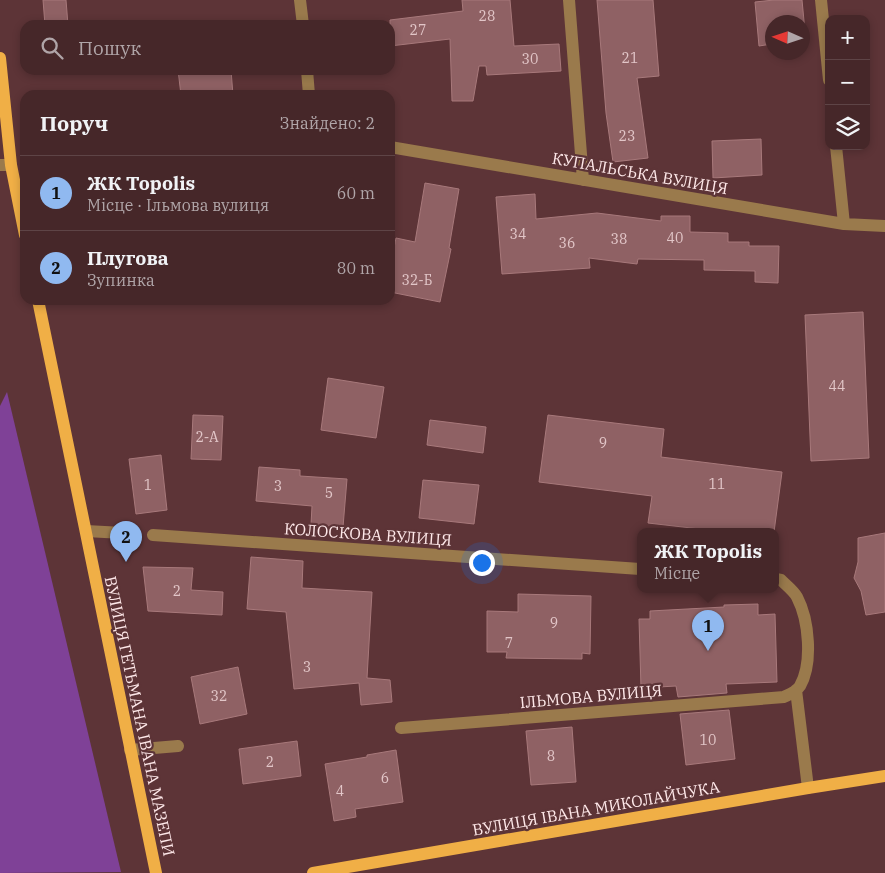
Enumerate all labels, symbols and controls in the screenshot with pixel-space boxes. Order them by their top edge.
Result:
house number: 28 [479,7,495,25]
north arrow [765,15,810,60]
map controls [825,15,870,150]
button: + [825,15,870,60]
search box [20,20,395,75]
house number: 27 [410,21,426,39]
icon: search [38,34,66,62]
text: Пошук [78,36,141,60]
house number: 21 [622,49,638,67]
house number: 30 [522,50,538,68]
button: − [825,60,870,105]
button: layers [825,105,870,150]
text: Поруч [40,109,108,137]
text: Знайдено: 2 [280,113,375,133]
house number: 23 [619,127,635,145]
street label: КУПАЛЬСЬКА ВУЛИЦЯ [551,148,729,198]
text: ЖК Topolis [87,171,195,195]
text: 1 [51,183,61,203]
text: 60 m [337,183,375,203]
text: Місце · Ільмова вулиця [87,195,269,215]
house number: 34 [510,225,526,243]
house number: 40 [667,229,683,247]
house number: 38 [611,230,627,248]
house number: 36 [559,234,575,252]
text: Плугова [87,246,169,270]
text: 2 [51,258,61,278]
text: 80 m [337,258,375,278]
text: Зупинка [87,270,155,290]
house number: 32-Б [402,271,432,289]
house number: 44 [829,377,845,395]
house number: 2-А [195,428,219,446]
house number: 9 [599,434,607,452]
house number: 11 [709,475,725,493]
house number: 1 [144,476,152,494]
house number: 3 [274,477,282,495]
house number: 5 [325,484,333,502]
street label: КОЛОСКОВА ВУЛИЦЯ [284,518,452,550]
pin: 2 [110,521,142,562]
popup [637,528,779,593]
text: ЖК Topolis [654,539,762,563]
your location [469,550,495,576]
text: Місце [654,563,700,583]
street label: ВУЛИЦЯ ГЕТЬМАНА ІВАНА МАЗЕПИ [101,574,179,858]
house number: 2 [173,582,181,600]
pin: 1 [692,610,724,651]
house number: 9 [550,614,558,632]
house number: 7 [505,634,513,652]
house number: 3 [303,658,311,676]
street label: ІЛЬМОВА ВУЛИЦЯ [519,680,663,712]
house number: 32 [211,687,227,705]
house number: 10 [700,731,716,749]
house number: 8 [547,747,555,765]
house number: 2 [266,753,274,771]
house number: 6 [381,769,389,787]
street label: ВУЛИЦЯ ІВАНА МИКОЛАЙЧУКА [471,776,721,840]
house number: 4 [336,782,344,800]

